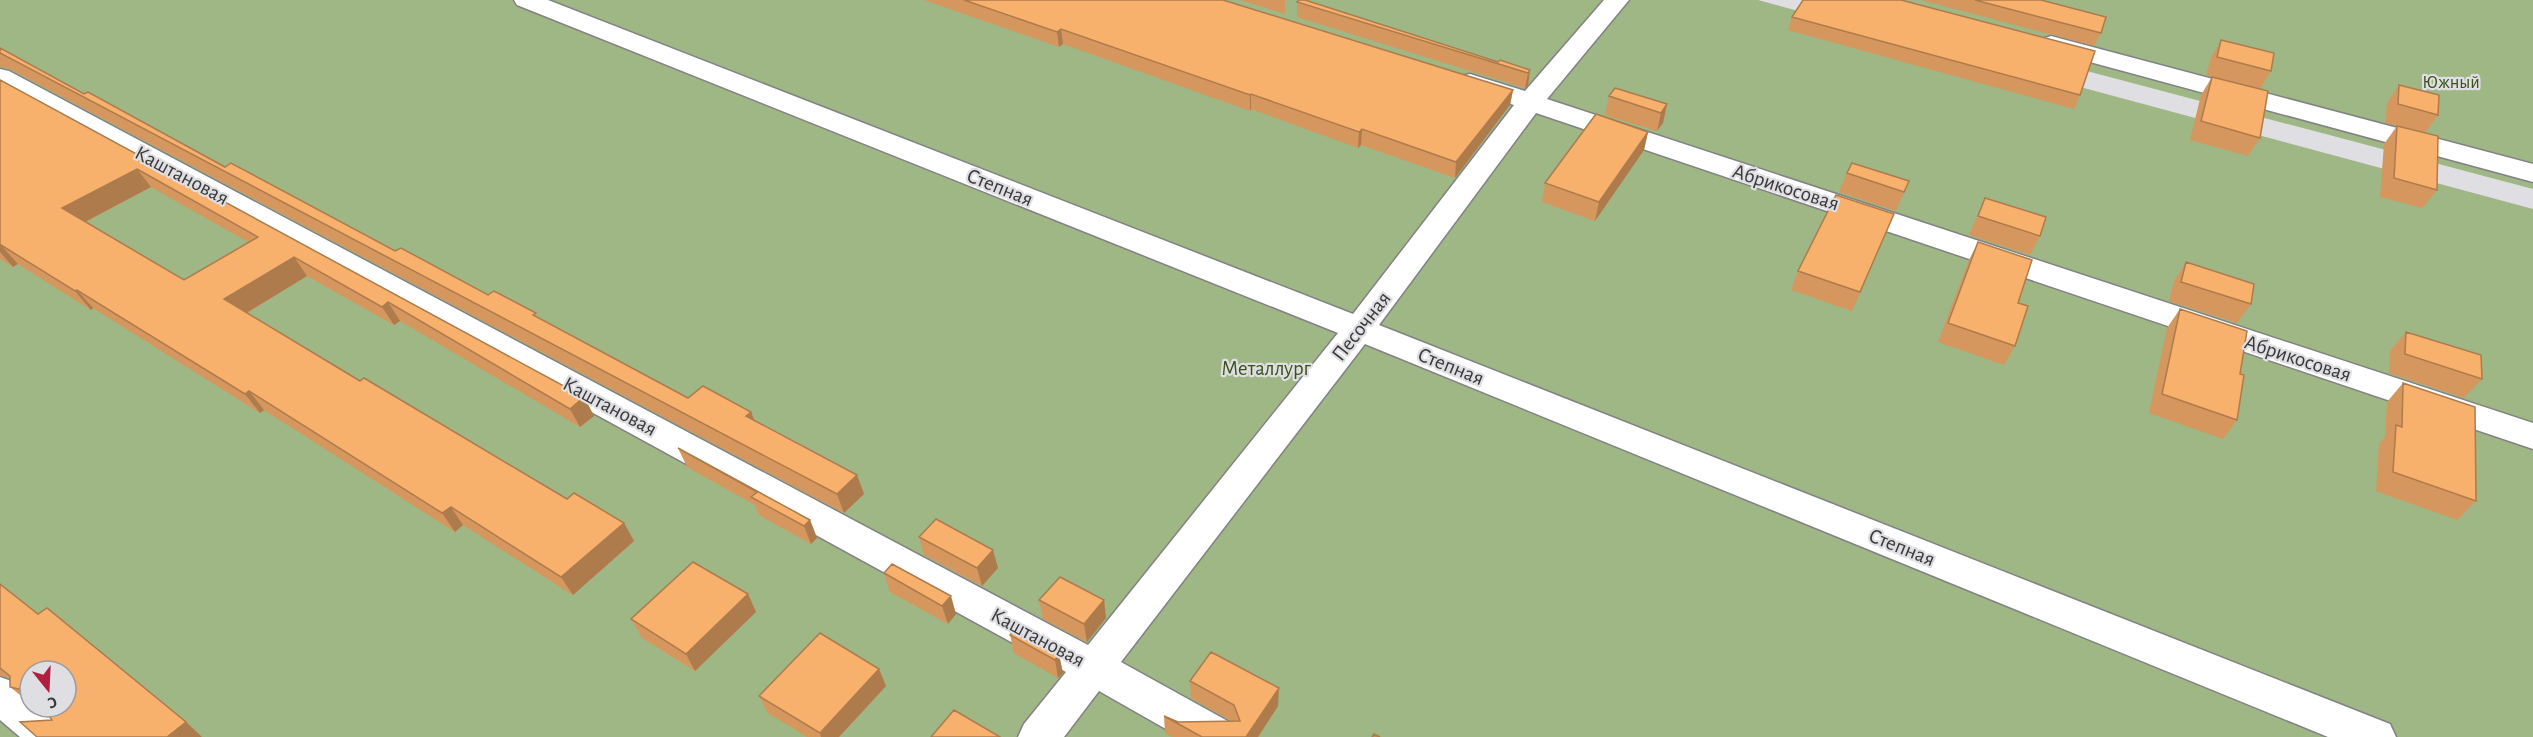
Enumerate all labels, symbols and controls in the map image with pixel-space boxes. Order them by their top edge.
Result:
park label: Южный [2422,74,2480,92]
street label: Каштановая [131,142,232,209]
street label: Абрикосовая [1730,160,1842,215]
street label: Степная [964,165,1036,210]
street label: Песочная [1328,288,1395,365]
street label: Абрикосовая [2242,331,2354,386]
street label: Степная [1415,344,1487,389]
park label: Металлург [1221,358,1311,379]
street label: Каштановая [559,373,660,440]
street label: Степная [1866,525,1938,570]
street label: Каштановая [987,604,1088,671]
north arrow [18,659,78,719]
text: С [46,693,59,711]

